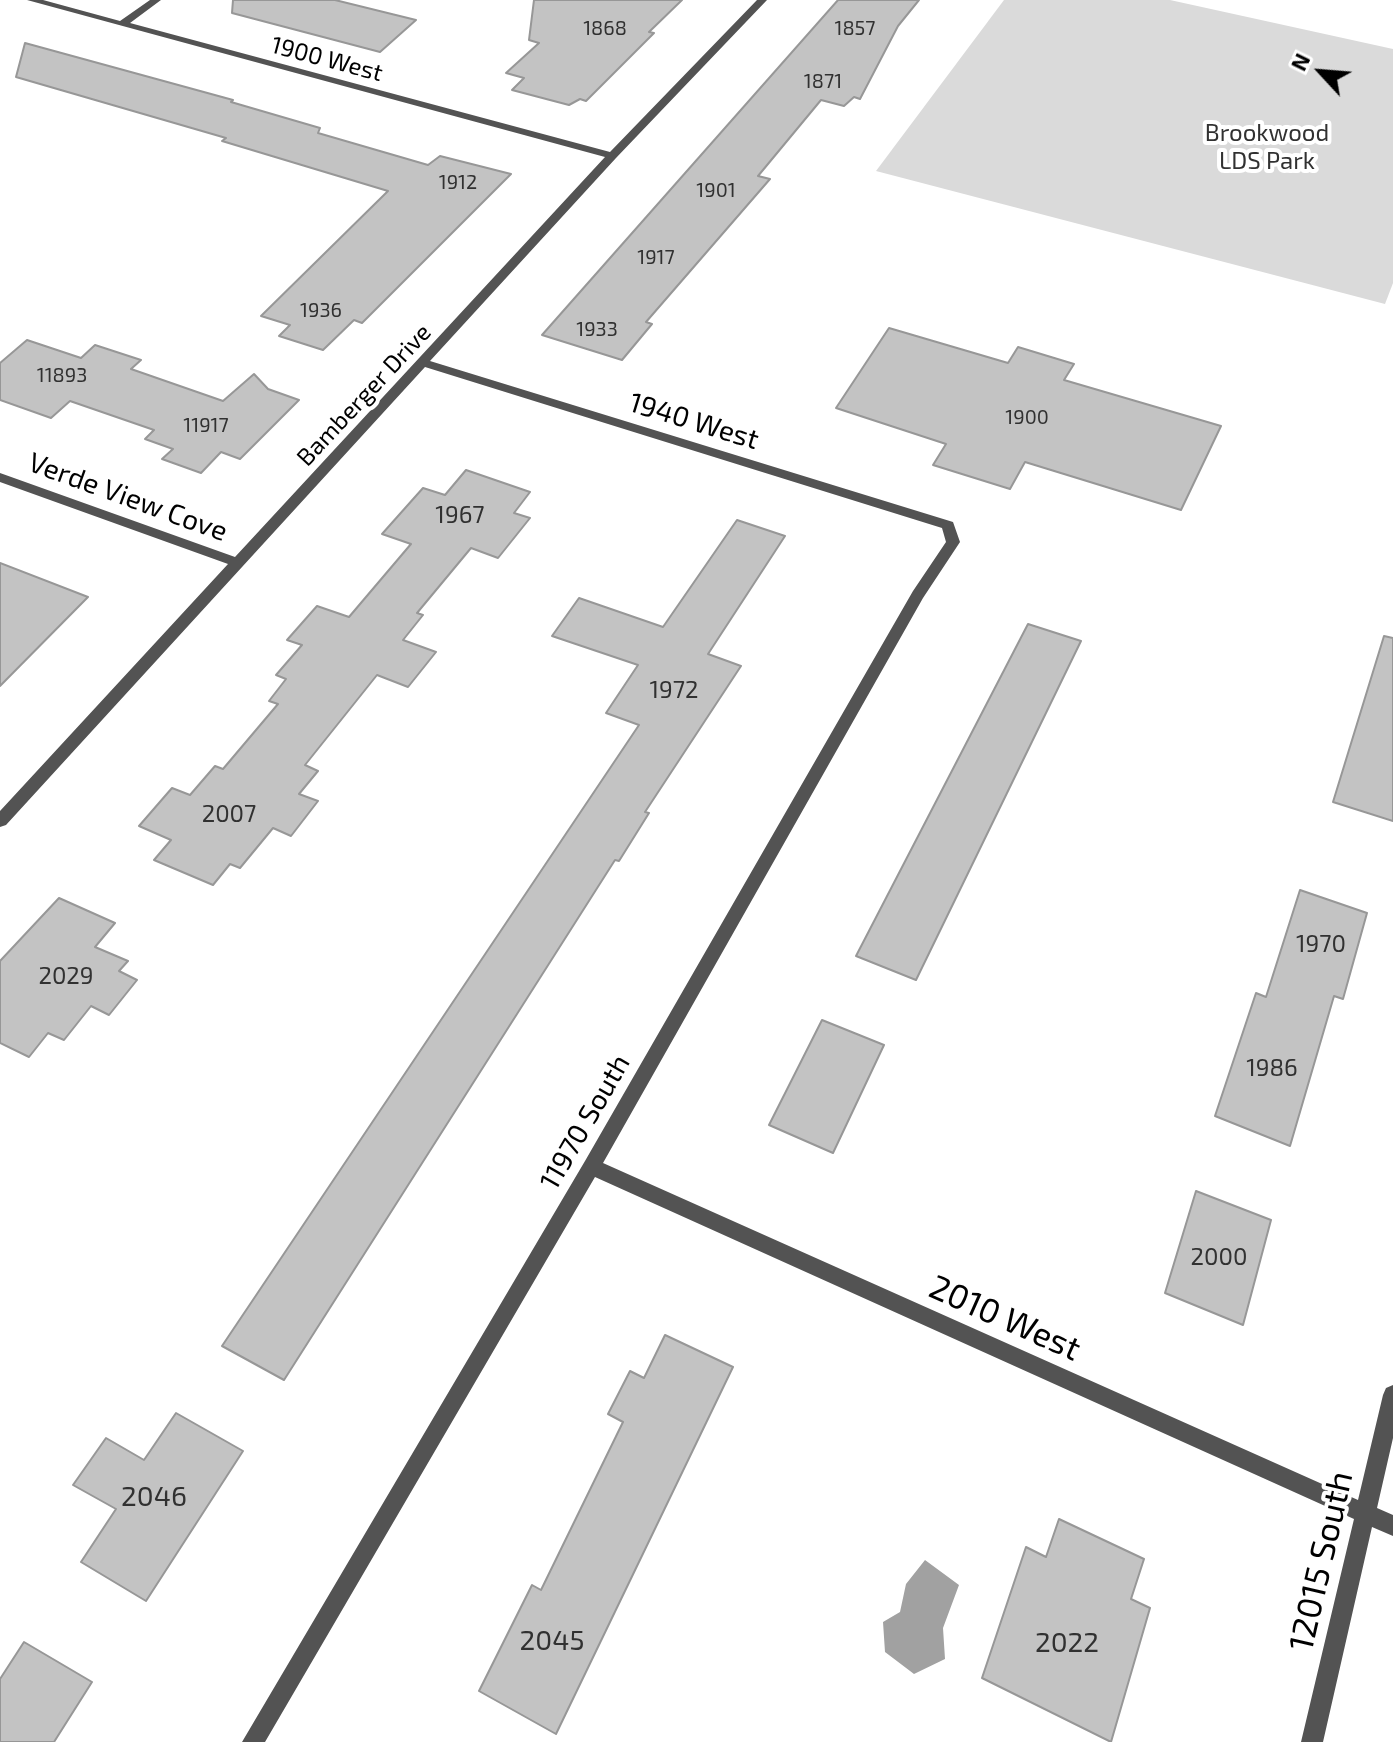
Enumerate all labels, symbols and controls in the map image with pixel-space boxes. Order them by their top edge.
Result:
house number: 1868 [583,16,627,40]
house number: 1857 [834,16,876,40]
street label: 1900 West [268,30,386,88]
north arrow [1281,32,1361,112]
text: N [1284,49,1315,74]
house number: 1871 [804,69,842,93]
park label: Brookwood LDS Park [1205,119,1329,175]
house number: 1912 [439,170,477,194]
house number: 1901 [696,178,736,202]
house number: 1917 [637,245,675,269]
house number: 1936 [300,298,342,322]
house number: 1933 [576,317,618,341]
street label: Bamberger Drive [291,318,437,472]
house number: 11893 [37,363,87,387]
street label: 1940 West [625,385,763,457]
house number: 1900 [1005,405,1049,429]
house number: 11917 [183,413,229,437]
street label: Verde View Cove [24,445,232,549]
house number: 1967 [435,501,485,529]
house number: 1972 [649,676,699,704]
house number: 2007 [202,800,256,828]
house number: 1970 [1296,930,1346,958]
house number: 2029 [38,962,94,990]
street label: 11970 South [533,1049,637,1195]
house number: 1986 [1246,1054,1298,1082]
house number: 2000 [1191,1243,1247,1271]
street label: 2010 West [923,1267,1087,1369]
street label: 12015 South [1281,1467,1361,1655]
house number: 2046 [121,1480,187,1514]
house number: 2045 [520,1624,584,1658]
house number: 2022 [1035,1626,1099,1660]

